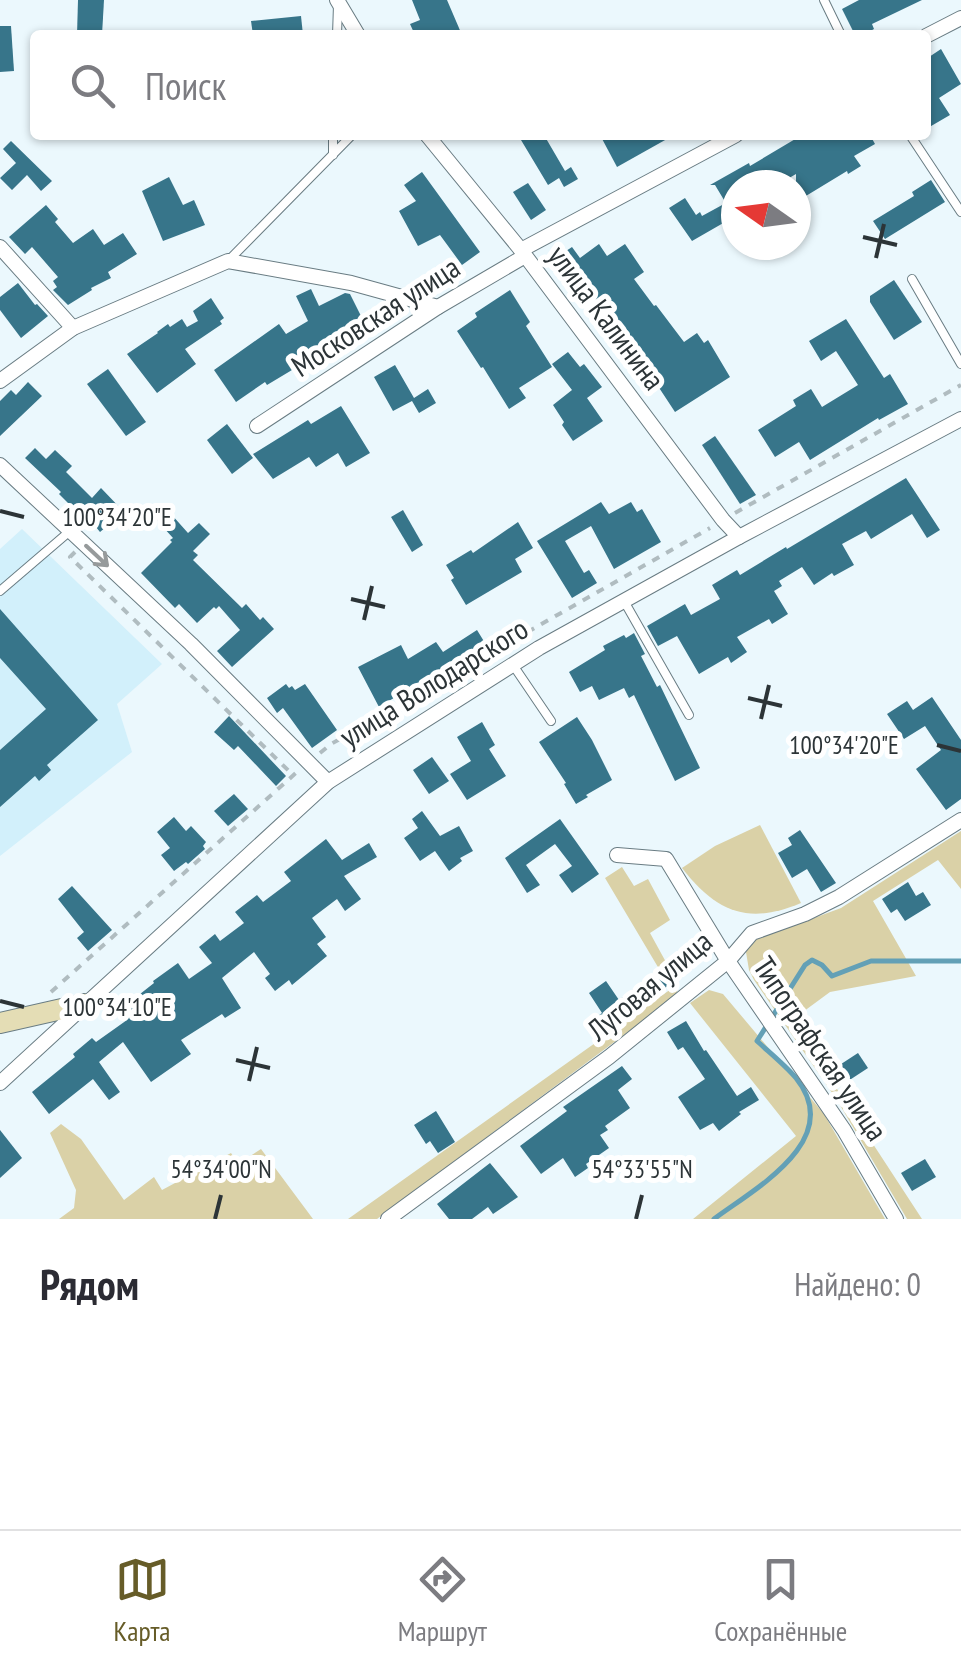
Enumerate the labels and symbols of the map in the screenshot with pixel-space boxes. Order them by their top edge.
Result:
north arrow [721,170,811,260]
street label: улица Калинина [540,237,674,397]
street label: Московская улица [284,247,467,385]
text: 100°34'20"E [62,501,172,533]
one-way arrow [84,544,108,568]
street label: улица Володарского [332,608,535,755]
text: 100°34'20"E [789,729,899,761]
street label: Луговая улица [578,921,720,1049]
street label: Типографская улица [745,949,897,1148]
text: 100°34'10"E [62,991,172,1023]
text: 54°34'00"N [170,1153,272,1185]
text: 54°33'55"N [591,1153,693,1185]

